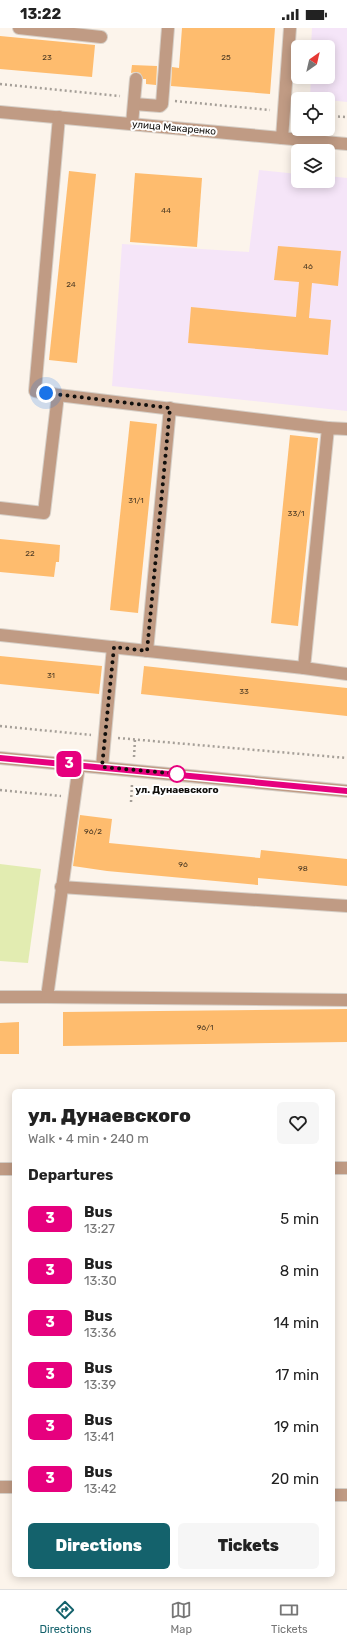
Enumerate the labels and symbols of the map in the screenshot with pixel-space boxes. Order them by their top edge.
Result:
north arrow [291,40,335,84]
house number: 23 [42,53,52,62]
house number: 25 [221,53,231,62]
street label: улица Макаренко [132,118,217,138]
house number: 44 [161,206,171,215]
house number: 46 [303,262,313,271]
house number: 24 [66,280,76,289]
your location [36,383,56,403]
house number: 31/1 [128,496,144,505]
house number: 33/1 [288,509,304,518]
house number: 22 [25,549,35,558]
house number: 31 [47,671,55,680]
house number: 33 [239,687,249,696]
line badge: 3 [56,751,82,777]
marker: ул. Дунаевского [168,765,186,783]
place label: ул. Дунаевского [135,784,219,796]
house number: 96/2 [84,827,102,836]
house number: 96 [178,860,188,869]
house number: 98 [298,864,308,873]
house number: 96/1 [197,1023,213,1032]

